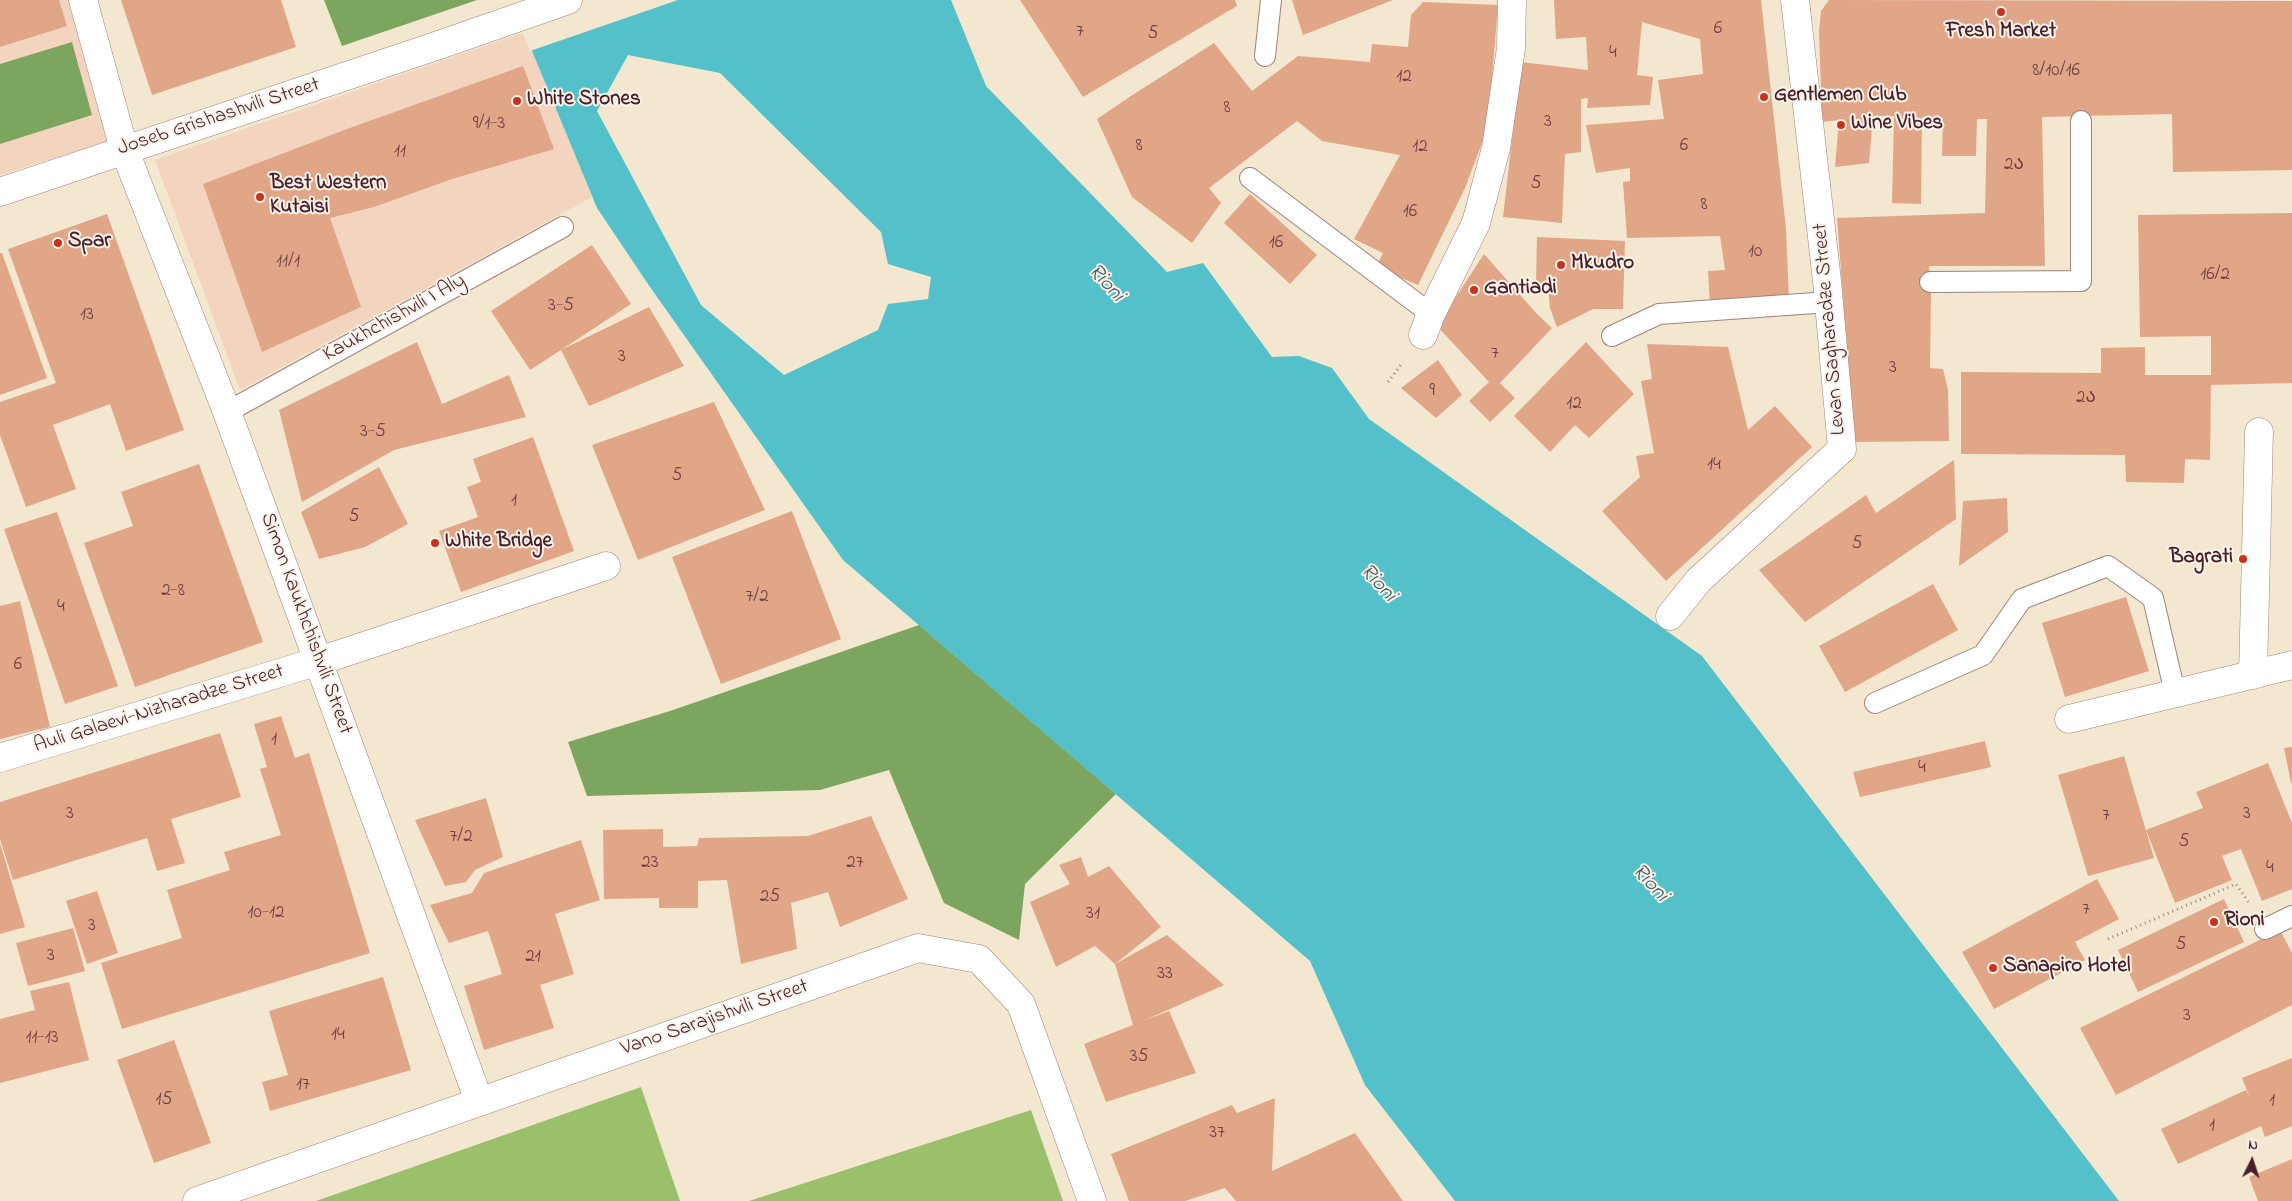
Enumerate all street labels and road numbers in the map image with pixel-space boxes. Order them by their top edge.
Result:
street label: Joseb Grishashvili Street [115,73,323,163]
street label: Levan Sagharadze Street [1809,222,1853,436]
street label: Kaukhchishvili I Aly [319,269,471,369]
street label: Simon Kaukhchishvili Street [253,510,357,738]
street label: Auli Galaevi-Nizharadze Street [31,660,287,760]
street label: Vano Sarajishvili Street [618,975,812,1063]

